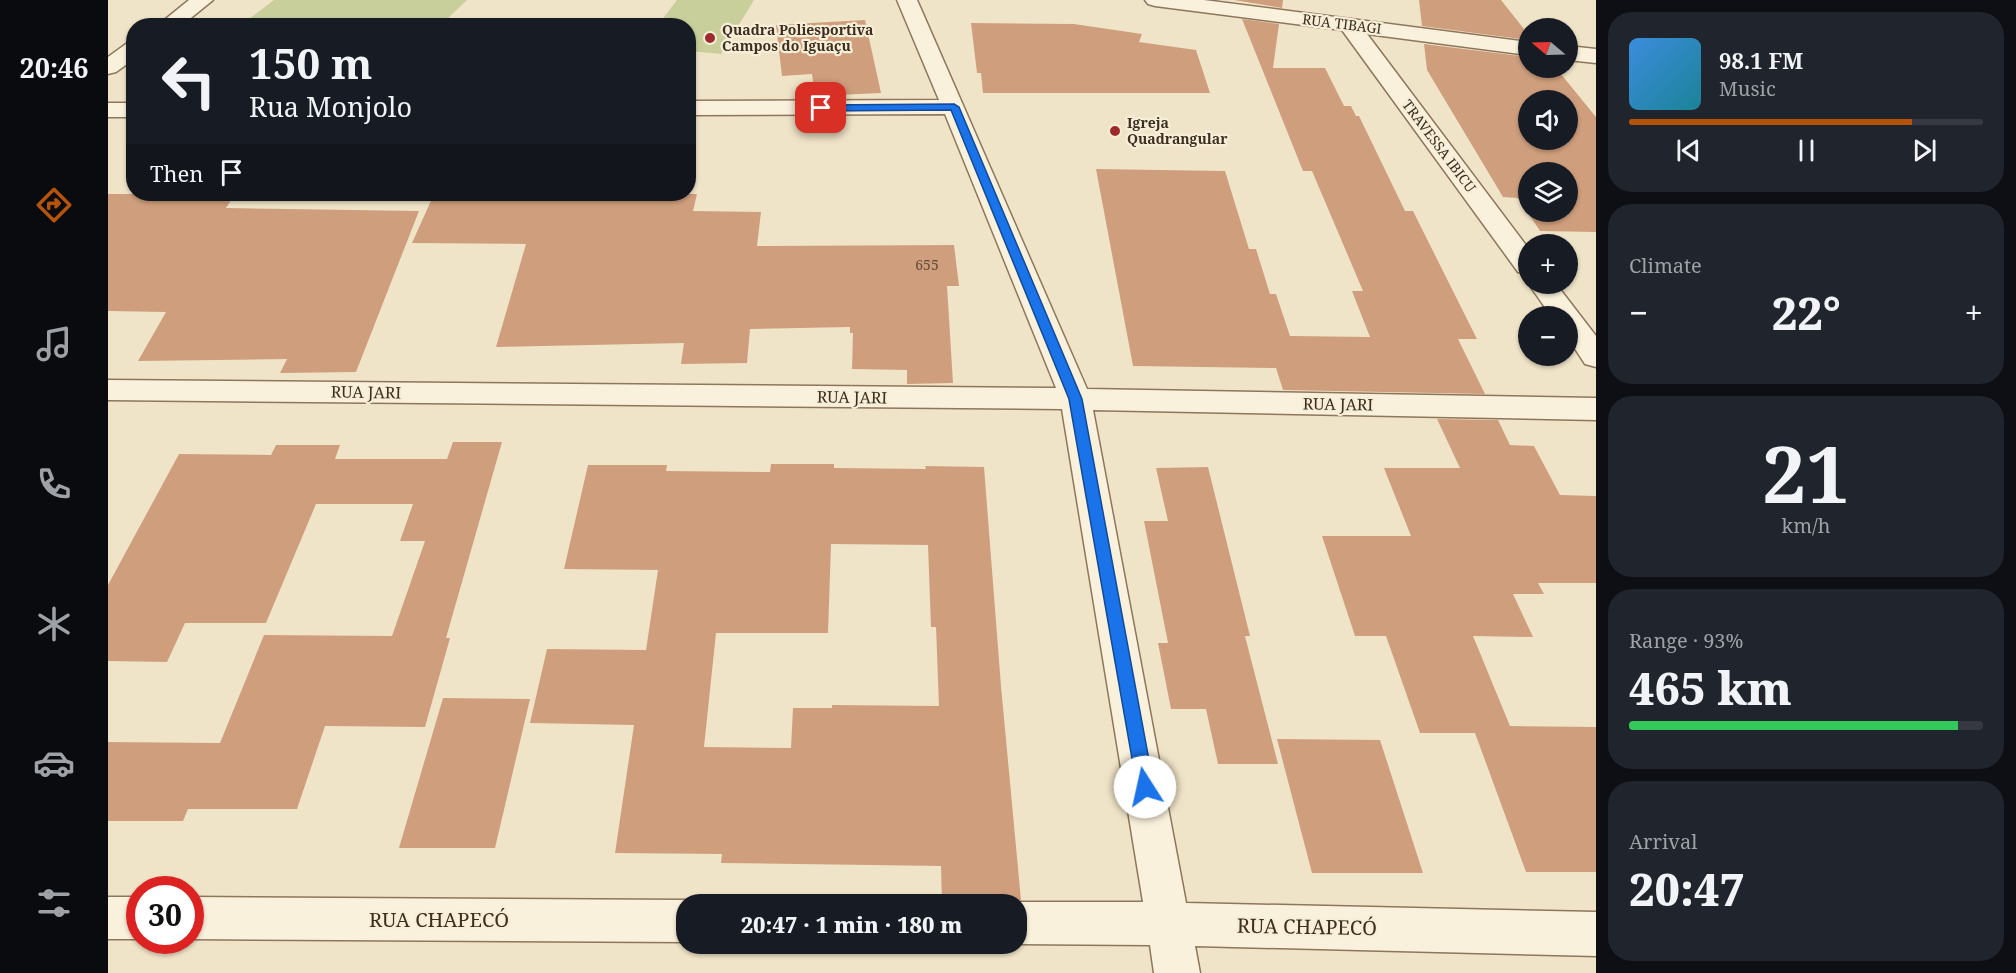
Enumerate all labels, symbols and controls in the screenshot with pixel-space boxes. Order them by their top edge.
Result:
street label: RUA TIBAGI [1301,9,1383,38]
north arrow [1518,18,1578,78]
map controls [1518,18,1578,366]
place label: Quadra Poliesportiva Campos do Iguaçu [722,20,873,55]
marker: Quadra Poliesportiva Campos do Iguaçu [703,31,717,45]
text: 150 m [249,34,373,91]
icon: left [150,42,228,120]
text: 98.1 FM [1719,45,1803,75]
text: 20:46 [19,49,89,86]
text: Music [1719,75,1776,102]
pin [795,82,846,133]
text: Rua Monjolo [249,88,412,125]
button: sound [1518,90,1578,150]
icon: arrive [804,91,837,124]
street label: TRAVESSA IBICU [1398,96,1480,196]
place label: Igreja Quadrangular [1127,113,1228,148]
marker: Igreja Quadrangular [1108,124,1122,138]
icon: previous [1672,134,1705,167]
icon: pause [1790,134,1823,167]
icon: next [1908,134,1941,167]
icon: arrive [215,156,248,189]
text: Then [150,158,203,188]
button: layers [1518,162,1578,222]
icon: directions [33,184,75,226]
button: + [1518,234,1578,294]
text: Climate [1629,252,1702,279]
house number: 655 [915,255,939,274]
text: 22° [1772,282,1841,343]
text: − [1629,290,1648,335]
text: + [1965,290,1983,335]
button: − [1518,306,1578,366]
icon: music [33,323,75,365]
street label: RUA JARI [331,380,401,404]
street label: RUA JARI [817,385,887,409]
street label: RUA JARI [1303,392,1373,416]
text: 21 [1762,420,1850,526]
icon: phone [33,463,75,505]
text: km/h [1781,512,1831,539]
icon: climate [33,603,75,645]
text: Range · 93% [1629,627,1743,654]
text: 465 km [1629,657,1792,718]
icon: car [33,742,75,784]
position arrow [1113,755,1177,819]
text: Arrival [1629,828,1697,855]
text: 20:47 [1629,858,1745,919]
speed limit sign: 30 [126,876,204,954]
icon: filters [33,882,75,924]
street label: RUA CHAPECÓ [369,906,509,933]
text: 20:47 · 1 min · 180 m [741,909,962,939]
street label: RUA CHAPECÓ [1237,912,1377,941]

